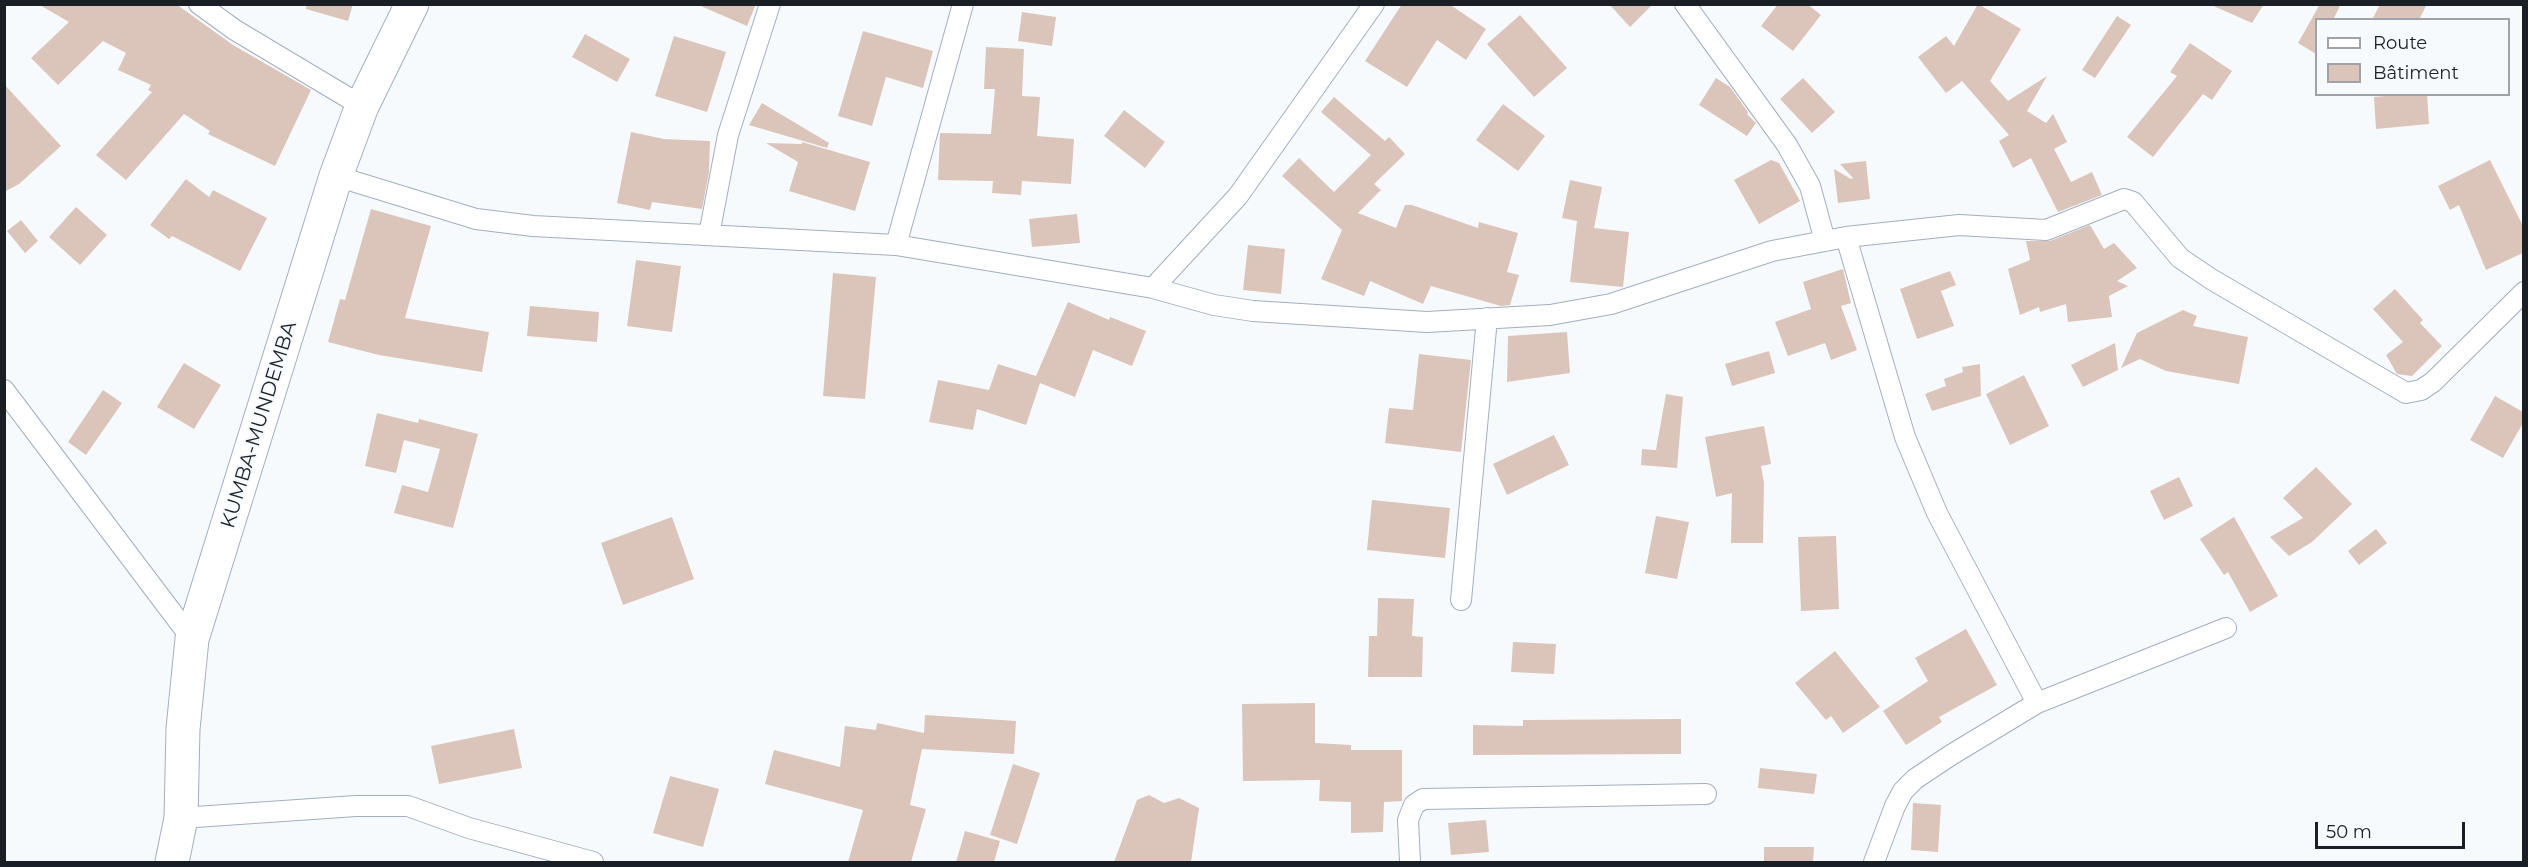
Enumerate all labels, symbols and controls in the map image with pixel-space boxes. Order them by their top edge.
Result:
legend [2315,18,2510,96]
text: Route [2373,32,2427,54]
text: Bâtiment [2373,62,2459,84]
street label: KUMBA-MUNDEMBA [216,319,302,531]
scale bar [2318,810,2468,848]
text: 50 m [2326,821,2372,843]

